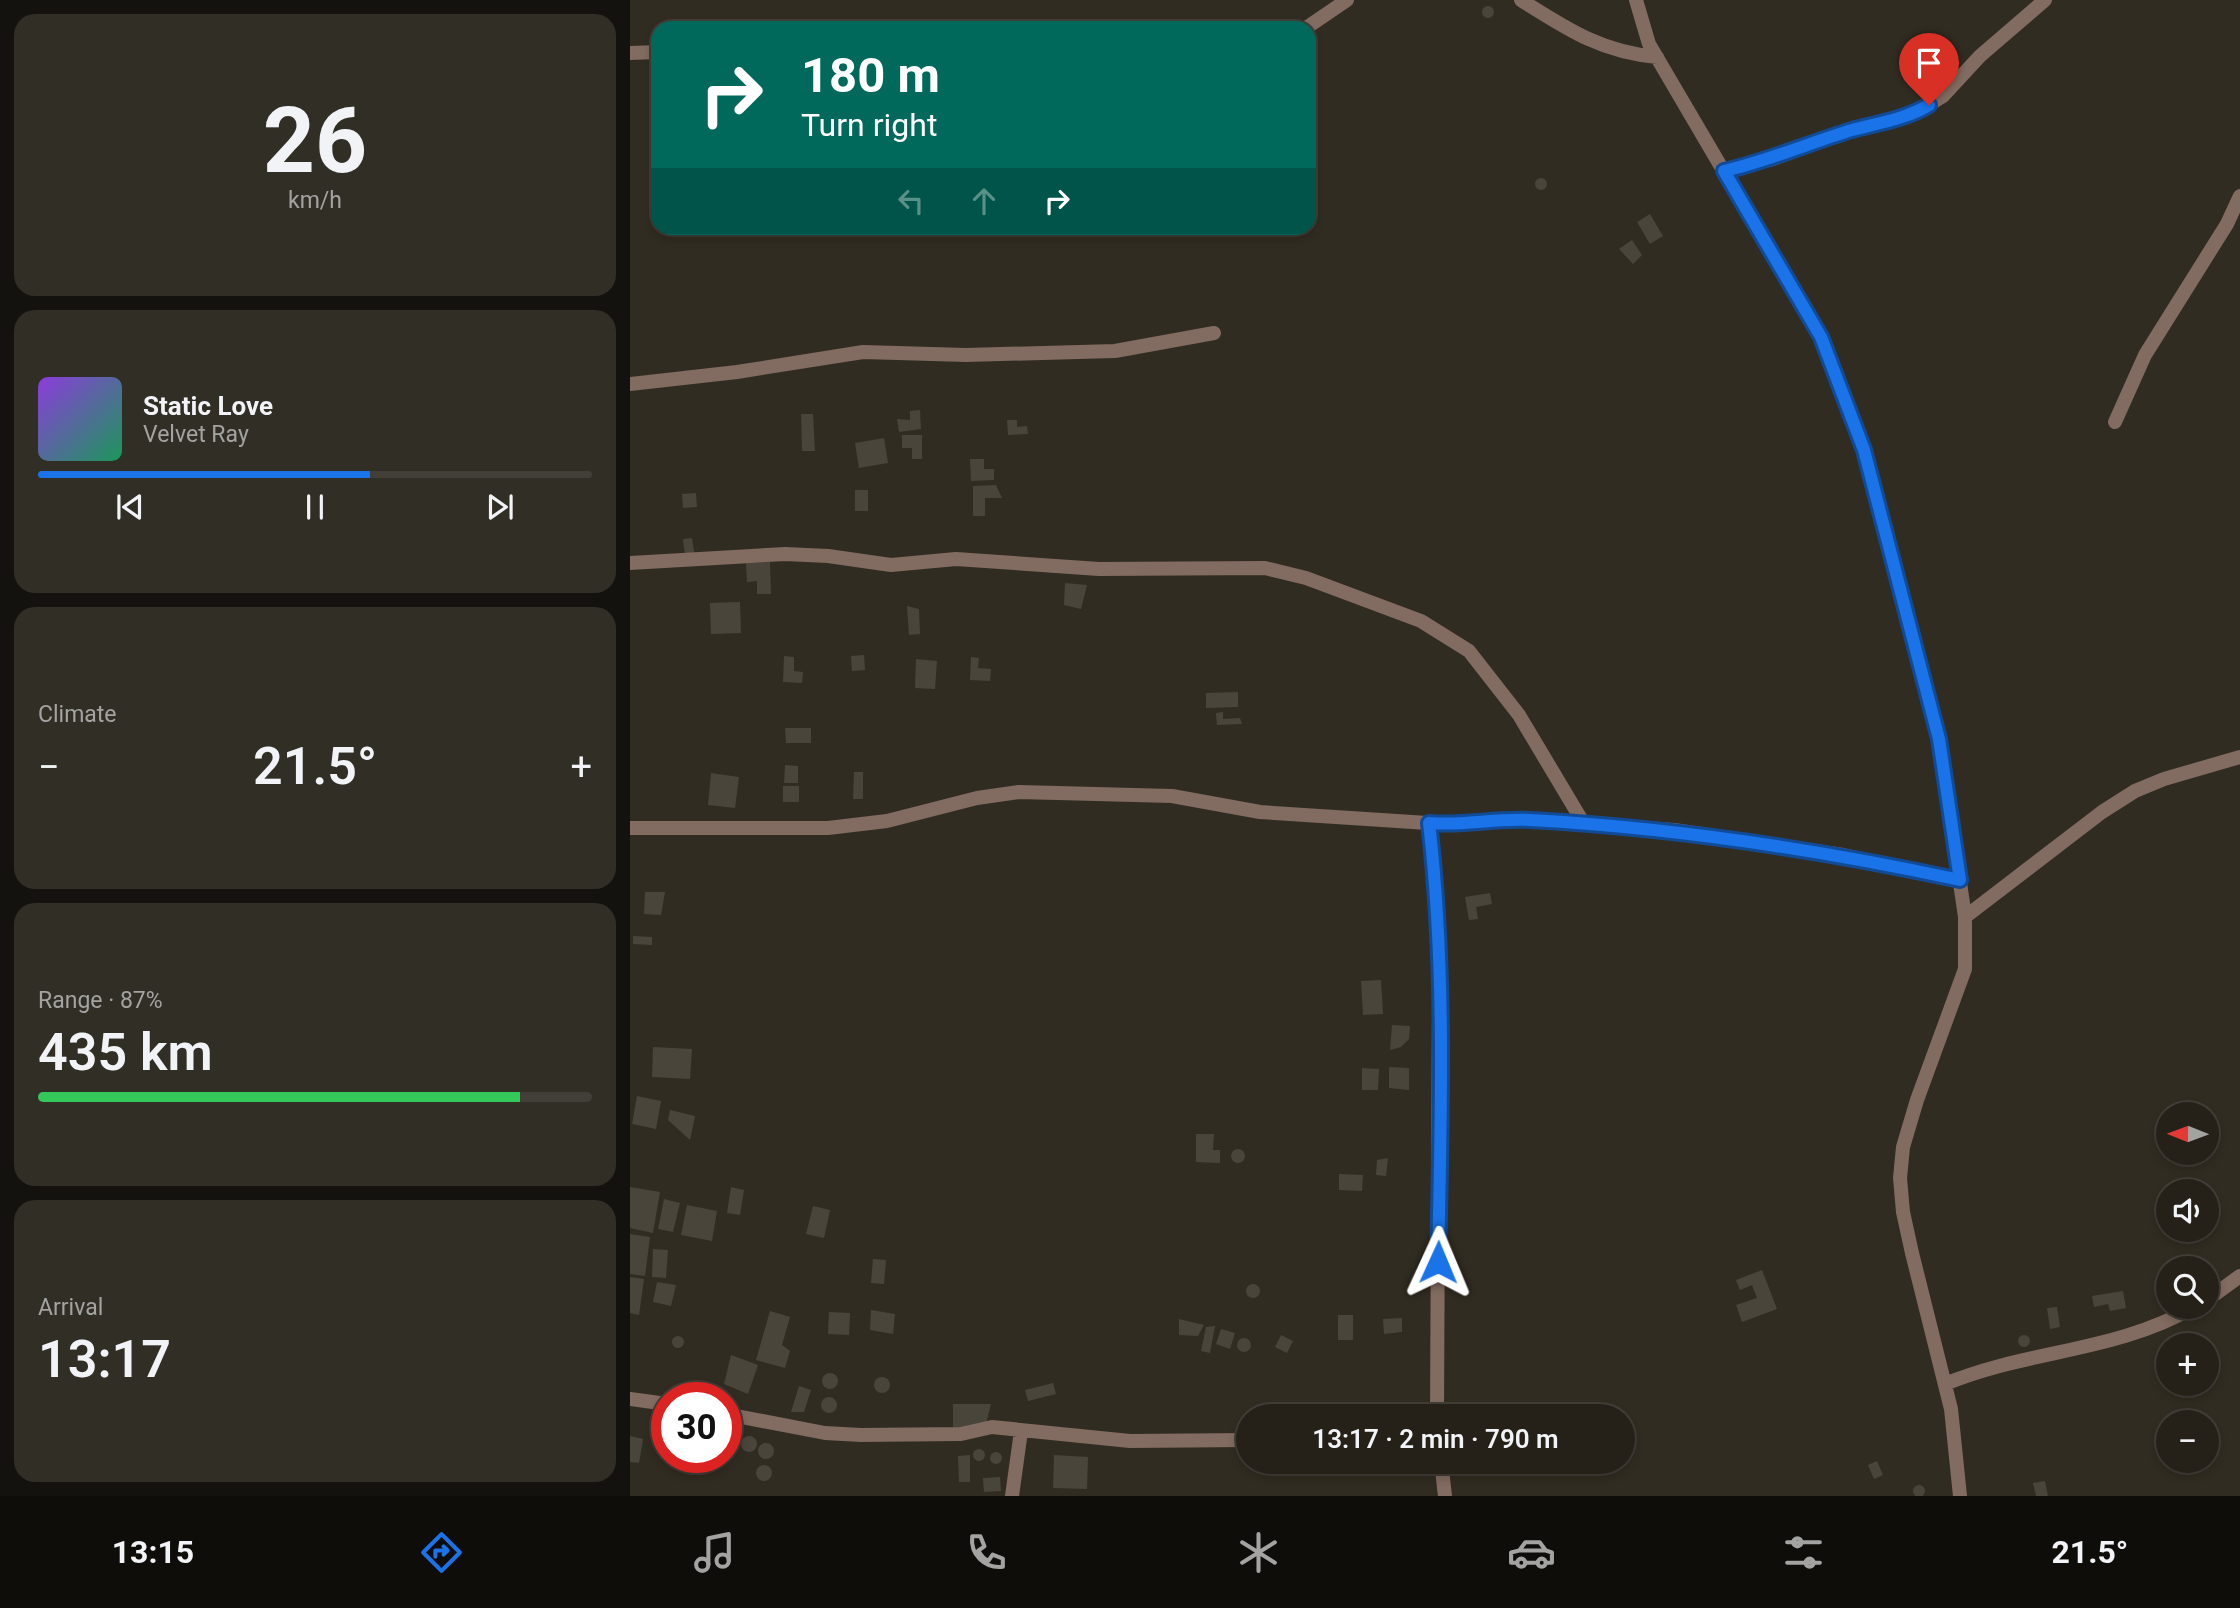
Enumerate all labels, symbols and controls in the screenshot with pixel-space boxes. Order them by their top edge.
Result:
pin [1899,33,1959,105]
icon: arrive [1910,44,1948,82]
text: 180 m [801,47,940,104]
icon: right [686,49,777,140]
text: 26 [263,88,367,194]
text: Turn right [801,106,937,144]
icon: left [892,182,930,220]
icon: ahead [965,182,1003,220]
icon: right [1038,182,1076,220]
text: km/h [288,187,342,214]
text: Static Love [143,391,273,421]
text: Velvet Ray [143,421,249,448]
icon: previous [111,488,149,526]
icon: pause [296,488,334,526]
icon: next [481,488,519,526]
text: Climate [38,701,117,728]
text: 21.5° [253,736,377,797]
text: − [38,745,60,789]
text: + [570,745,592,789]
text: Range · 87% [38,987,163,1014]
text: 435 km [38,1022,213,1083]
north arrow [2156,1102,2219,1166]
map controls [2156,1102,2219,1473]
button: sound [2156,1179,2219,1242]
position arrow [1401,1225,1475,1299]
button: search [2156,1256,2219,1319]
text: Arrival [38,1294,103,1321]
text: 13:17 [38,1329,171,1390]
button: + [2156,1333,2219,1396]
speed limit sign: 30 [651,1382,742,1473]
button: − [2156,1410,2219,1473]
text: 13:17 · 2 min · 790 m [1312,1424,1559,1454]
icon: directions [417,1528,466,1577]
icon: music [690,1528,739,1577]
icon: phone [962,1528,1011,1577]
icon: climate [1234,1528,1283,1577]
icon: car [1507,1528,1556,1577]
icon: filters [1779,1528,1828,1577]
text: 13:15 [112,1533,194,1571]
text: 21.5° [2051,1533,2128,1571]

